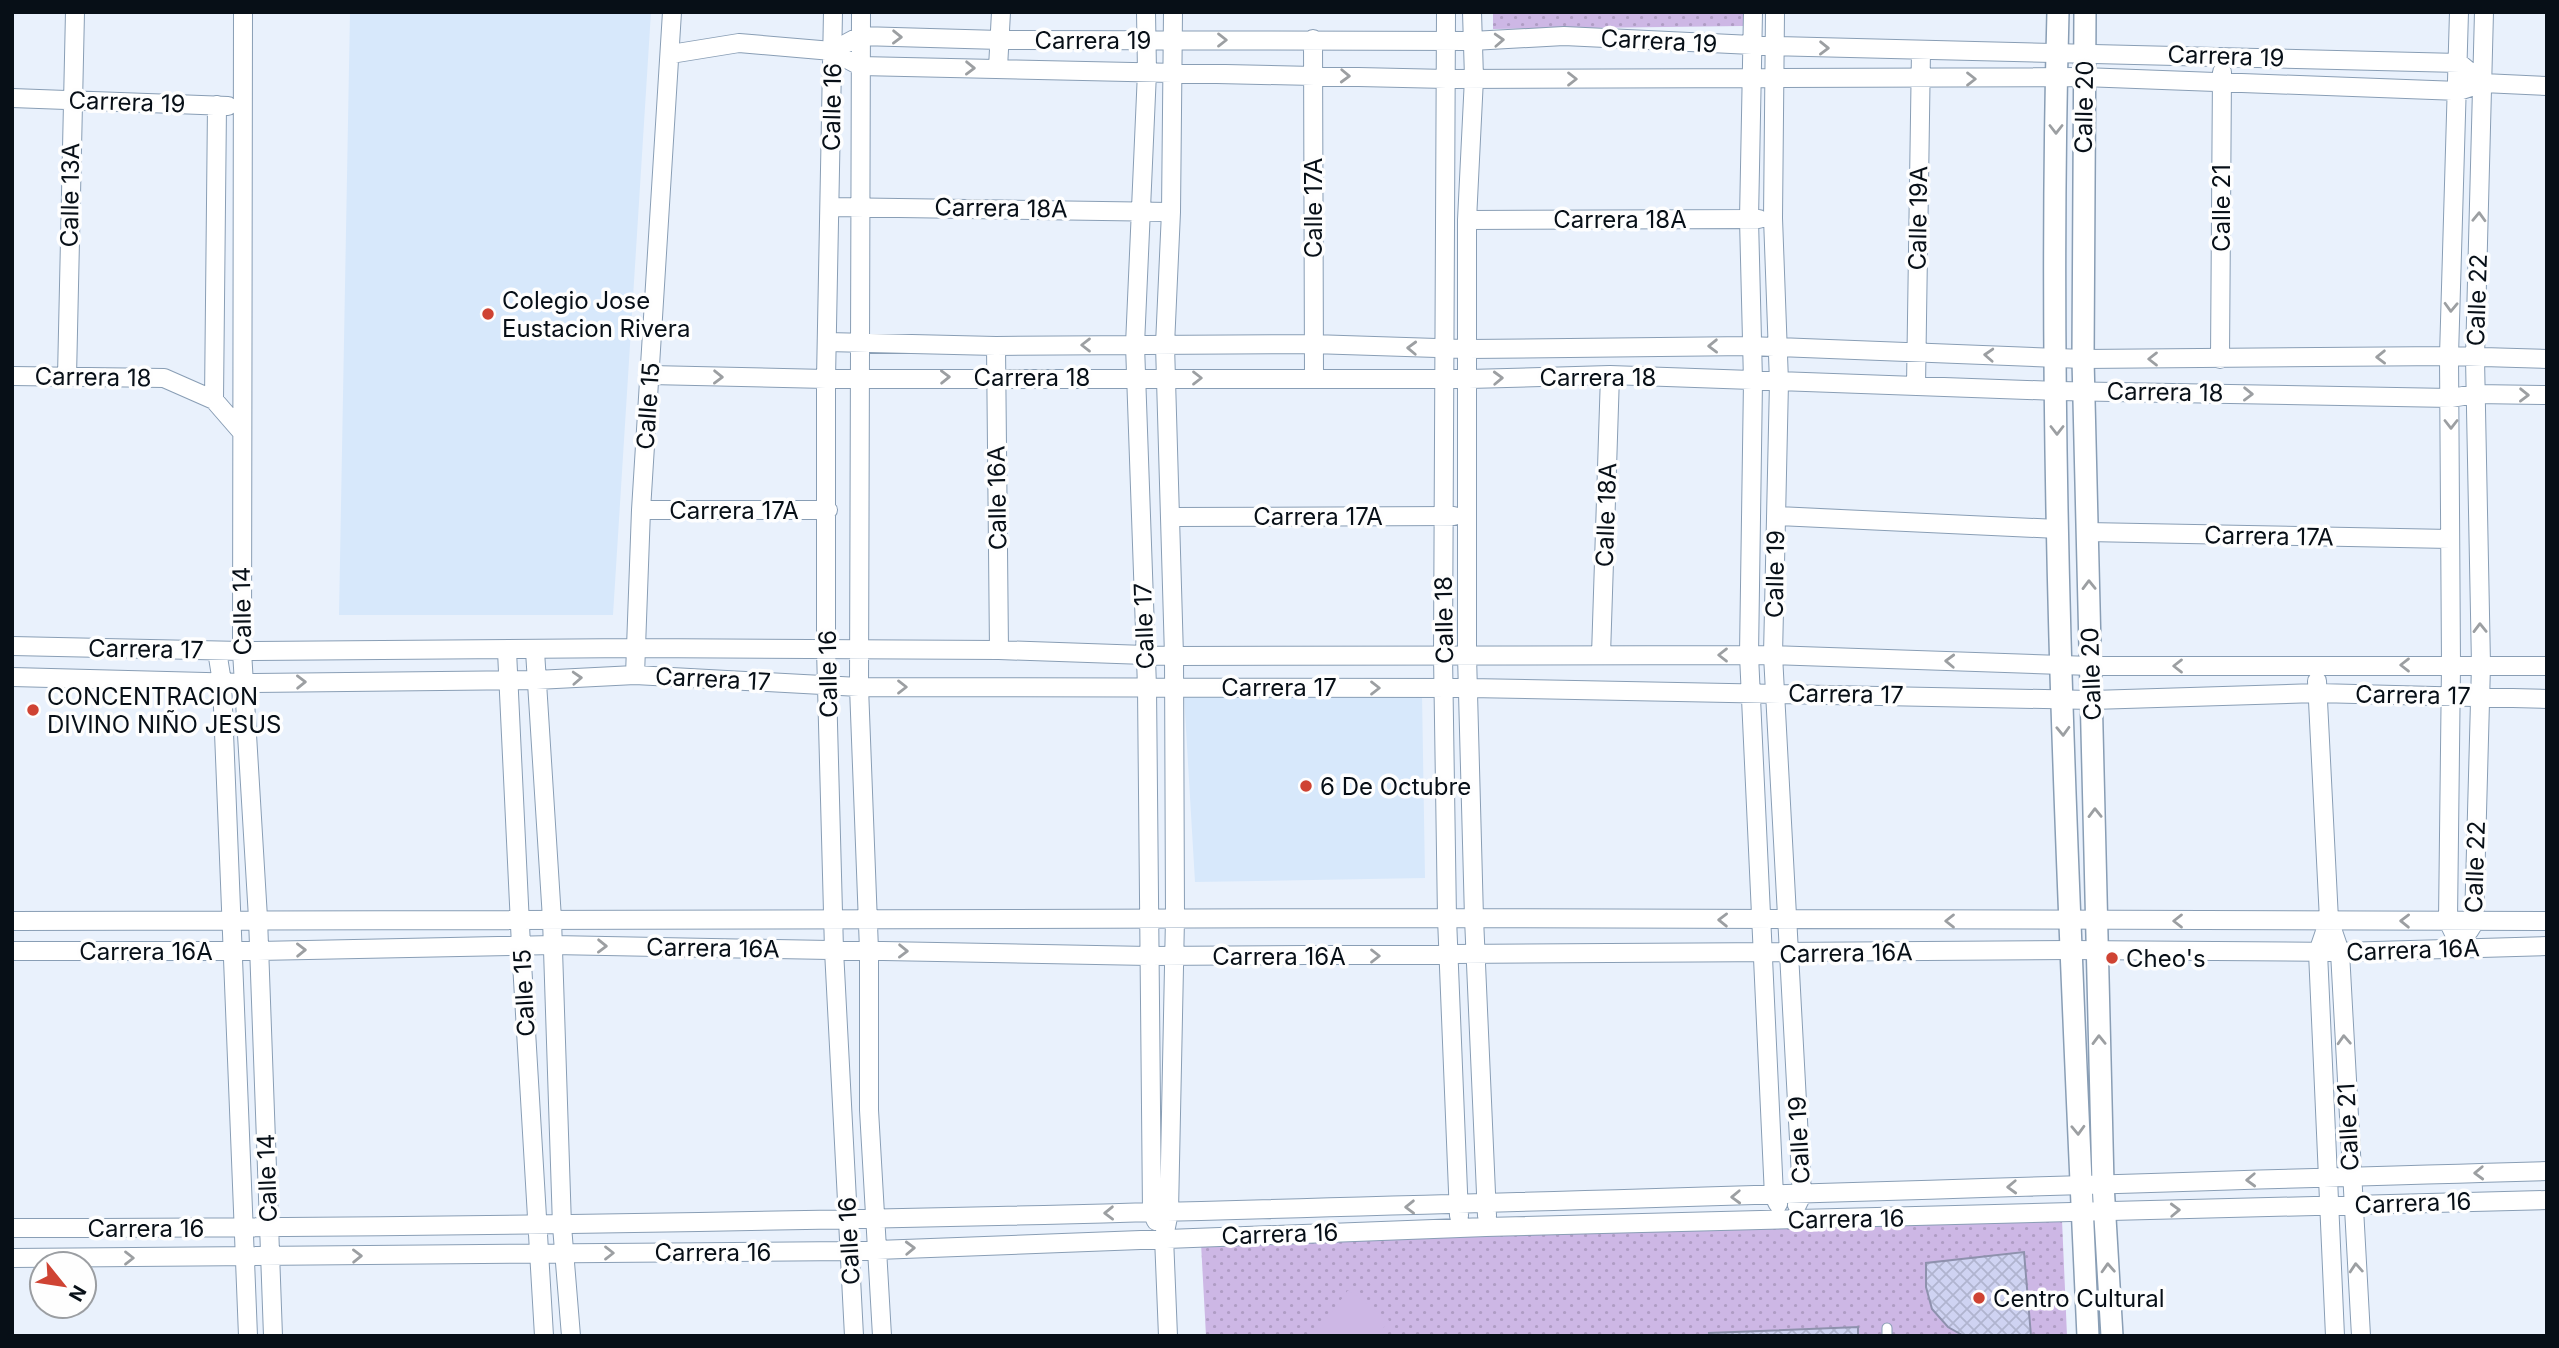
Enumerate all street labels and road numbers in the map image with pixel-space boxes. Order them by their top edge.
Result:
street label: Carrera 19 [1600,23,1718,59]
street label: Carrera 19 [1035,26,1151,55]
street label: Carrera 19 [2167,39,2285,73]
street label: Calle 20 [2069,60,2099,154]
street label: Calle 16 [817,63,847,151]
street label: Carrera 19 [68,85,186,119]
street label: Calle 13A [55,142,85,248]
street label: Calle 17A [1299,158,1328,258]
street label: Calle 21 [2207,164,2236,252]
street label: Calle 19A [1903,165,1933,271]
street label: Carrera 18A [934,192,1068,224]
street label: Carrera 18A [1553,205,1687,234]
street label: Calle 22 [2461,253,2493,347]
street label: Carrera 18 [34,361,152,393]
street label: Calle 15 [630,361,666,451]
street label: Carrera 18 [974,363,1090,392]
street label: Carrera 18 [1540,363,1656,392]
street label: Carrera 18 [2106,376,2224,408]
street label: Calle 16A [982,445,1012,551]
street label: Calle 18A [1590,462,1622,568]
street label: Carrera 17A [669,496,799,525]
street label: Carrera 17A [1253,502,1383,531]
street label: Carrera 17A [2204,520,2334,552]
street label: Calle 19 [1760,530,1790,618]
street label: Calle 14 [227,566,257,656]
street label: Calle 18 [1429,576,1459,664]
street label: Calle 17 [1128,582,1160,670]
street label: Calle 20 [2075,627,2107,721]
street label: Calle 16 [813,630,843,718]
street label: Carrera 17 [88,633,204,665]
street label: Carrera 17 [654,661,772,697]
street label: Carrera 17 [1221,673,1337,702]
street label: Carrera 17 [1788,678,1904,710]
street label: Carrera 17 [2355,679,2471,711]
street label: Calle 22 [2459,820,2491,914]
street label: Carrera 16A [646,932,780,964]
street label: Carrera 16A [2346,933,2480,967]
street label: Carrera 16A [79,937,213,966]
street label: Carrera 16A [1779,937,1913,969]
street label: Carrera 16A [1212,942,1346,971]
street label: Calle 15 [507,948,541,1038]
street label: Calle 21 [2331,1082,2365,1172]
street label: Calle 19 [1782,1095,1816,1185]
street label: Calle 14 [251,1133,283,1223]
street label: Carrera 16 [2354,1186,2472,1220]
street label: Calle 16 [832,1196,866,1286]
street label: Carrera 16 [1787,1203,1905,1235]
street label: Carrera 16 [88,1214,204,1243]
street label: Carrera 16 [1221,1217,1339,1251]
street label: Carrera 16 [655,1238,771,1267]

